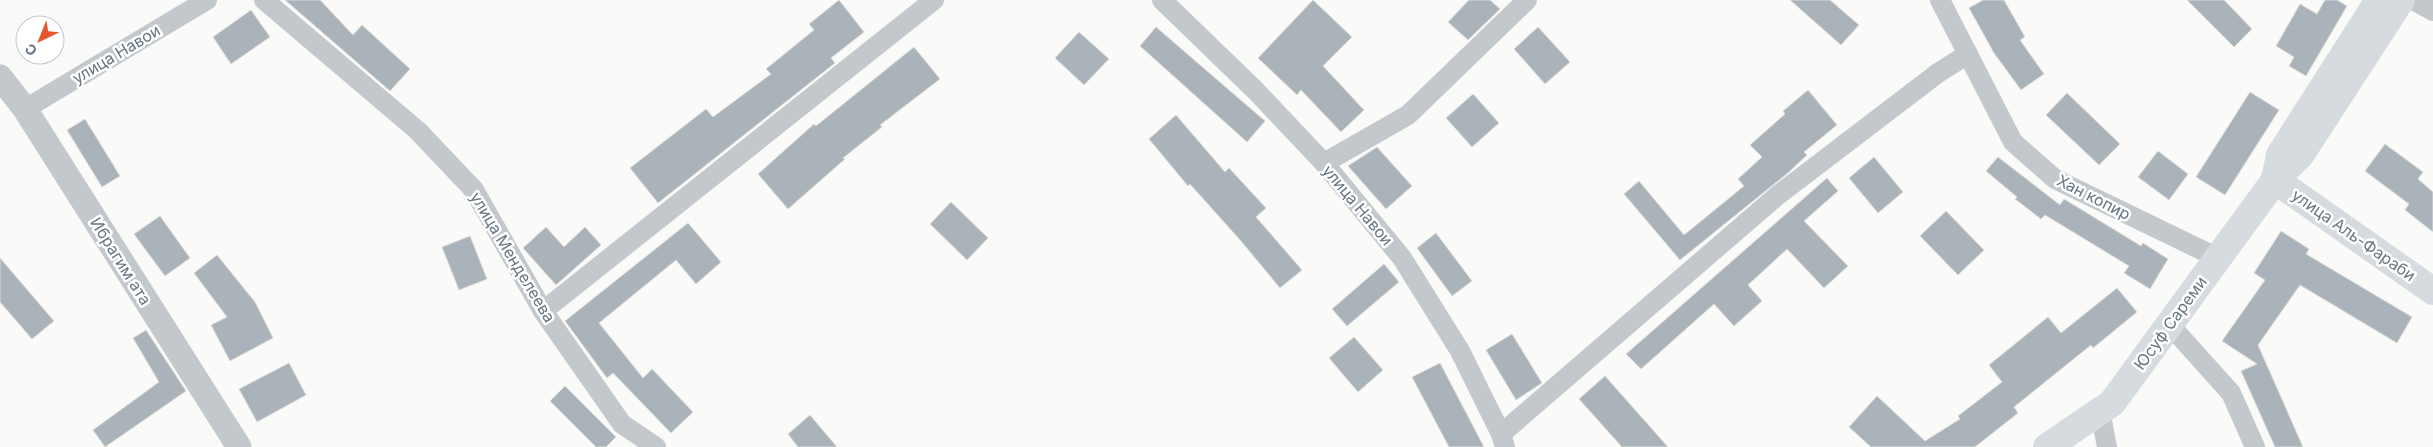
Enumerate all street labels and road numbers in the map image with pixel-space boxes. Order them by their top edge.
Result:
street label: улица Навои [68,20,164,88]
street label: улица Навои [1319,161,1397,249]
street label: Хан копир [2054,170,2134,224]
street label: улица Аль-Фараби [2288,185,2420,285]
street label: улица Менделеева [466,188,560,326]
street label: Ибрагим ата [86,214,156,308]
street label: Юсуф Сареми [2129,272,2211,374]

